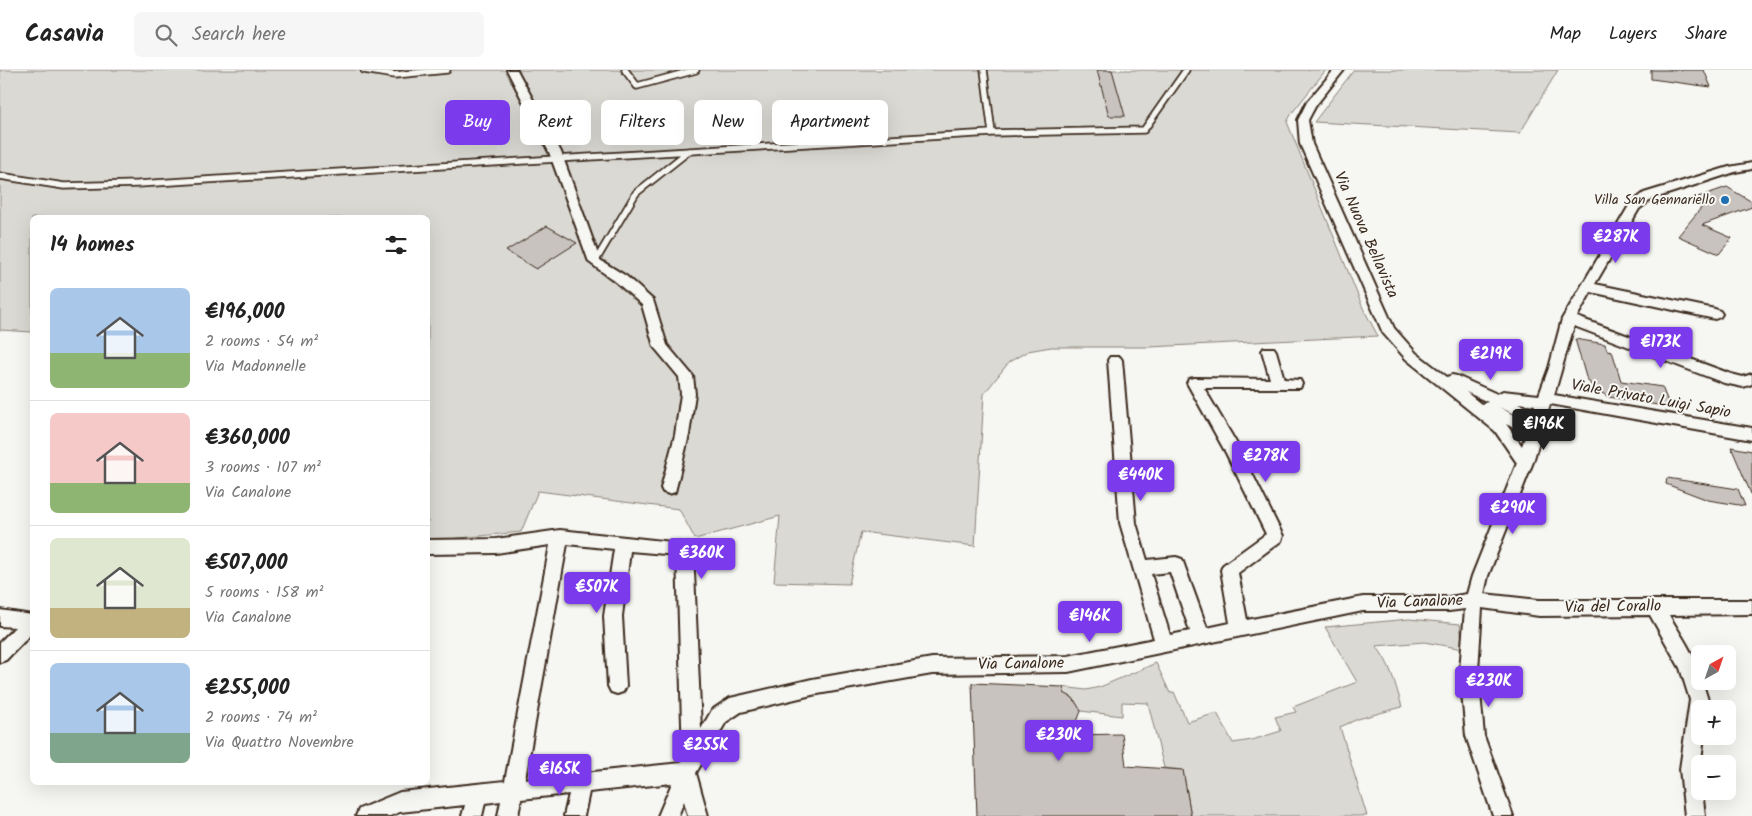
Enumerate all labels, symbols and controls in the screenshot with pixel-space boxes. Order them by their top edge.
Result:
search box [134,12,484,57]
text: Casavia [25,15,104,54]
text: Search here [192,20,286,50]
text: Map [1550,20,1581,49]
text: Layers [1609,20,1657,49]
text: Share [1685,20,1727,49]
icon: search [152,21,180,49]
chip: Buy [445,100,510,145]
chip: Rent [520,100,591,145]
chip: Filters [601,100,684,145]
chip: New [694,100,762,145]
chip: Apartment [772,100,888,145]
street label: Via Nuova Bellavista [1327,168,1405,302]
place label: Villa San Gennariello [1594,189,1715,211]
marker: Villa San Gennariello [1719,194,1731,206]
pin: €287K [1581,222,1651,264]
text: €287K [1593,225,1639,250]
text: 14 homes [50,229,135,262]
icon: filters [382,231,410,259]
text: €196,000 [205,296,285,329]
icon: home [90,308,150,368]
pin: €173K [1626,326,1696,369]
text: 2 rooms · 54 m² [205,329,318,354]
text: €173K [1641,330,1681,355]
pin: €219K [1456,338,1526,381]
text: €219K [1470,342,1512,367]
text: Via Madonnelle [205,354,306,379]
street label: Viale Privato Luigi Sapio [1569,373,1733,425]
pin: €196K [1509,408,1579,451]
text: €196K [1523,412,1565,437]
text: €360,000 [205,422,290,455]
icon: home [90,433,150,493]
pin: €278K [1231,440,1301,483]
text: €278K [1243,444,1289,469]
text: 3 rooms · 107 m² [205,455,321,480]
pin: €440K [1106,460,1176,502]
text: €440K [1118,463,1164,488]
text: Via Canalone [205,480,291,505]
pin: €290K [1478,492,1548,535]
text: €290K [1490,496,1536,521]
pin: €360K [667,538,737,580]
text: €360K [679,541,725,566]
text: €507,000 [205,547,287,580]
icon: home [90,558,150,618]
pin: €507K [562,572,632,614]
text: €507K [575,575,619,600]
text: 5 rooms · 158 m² [205,580,323,605]
street label: Via Canalone [1376,588,1464,616]
street label: Via del Corallo [1565,594,1661,620]
pin: €146K [1055,600,1125,643]
text: €146K [1069,604,1111,629]
text: Via Canalone [205,605,291,630]
north arrow [1691,645,1736,690]
map controls [1691,645,1736,800]
street label: Via Canalone [978,651,1064,677]
pin: €230K [1454,666,1524,708]
text: €230K [1466,669,1512,694]
text: €255,000 [205,672,290,705]
icon: home [90,683,150,743]
button: + [1691,700,1736,745]
text: 2 rooms · 74 m² [205,705,317,730]
pin: €230K [1024,720,1094,762]
text: €230K [1036,723,1082,748]
text: Via Quattro Novembre [205,730,354,755]
pin: €255K [671,730,741,772]
text: €255K [683,733,729,758]
pin: €165K [525,754,595,796]
button: − [1691,755,1736,800]
text: €165K [539,757,581,782]

